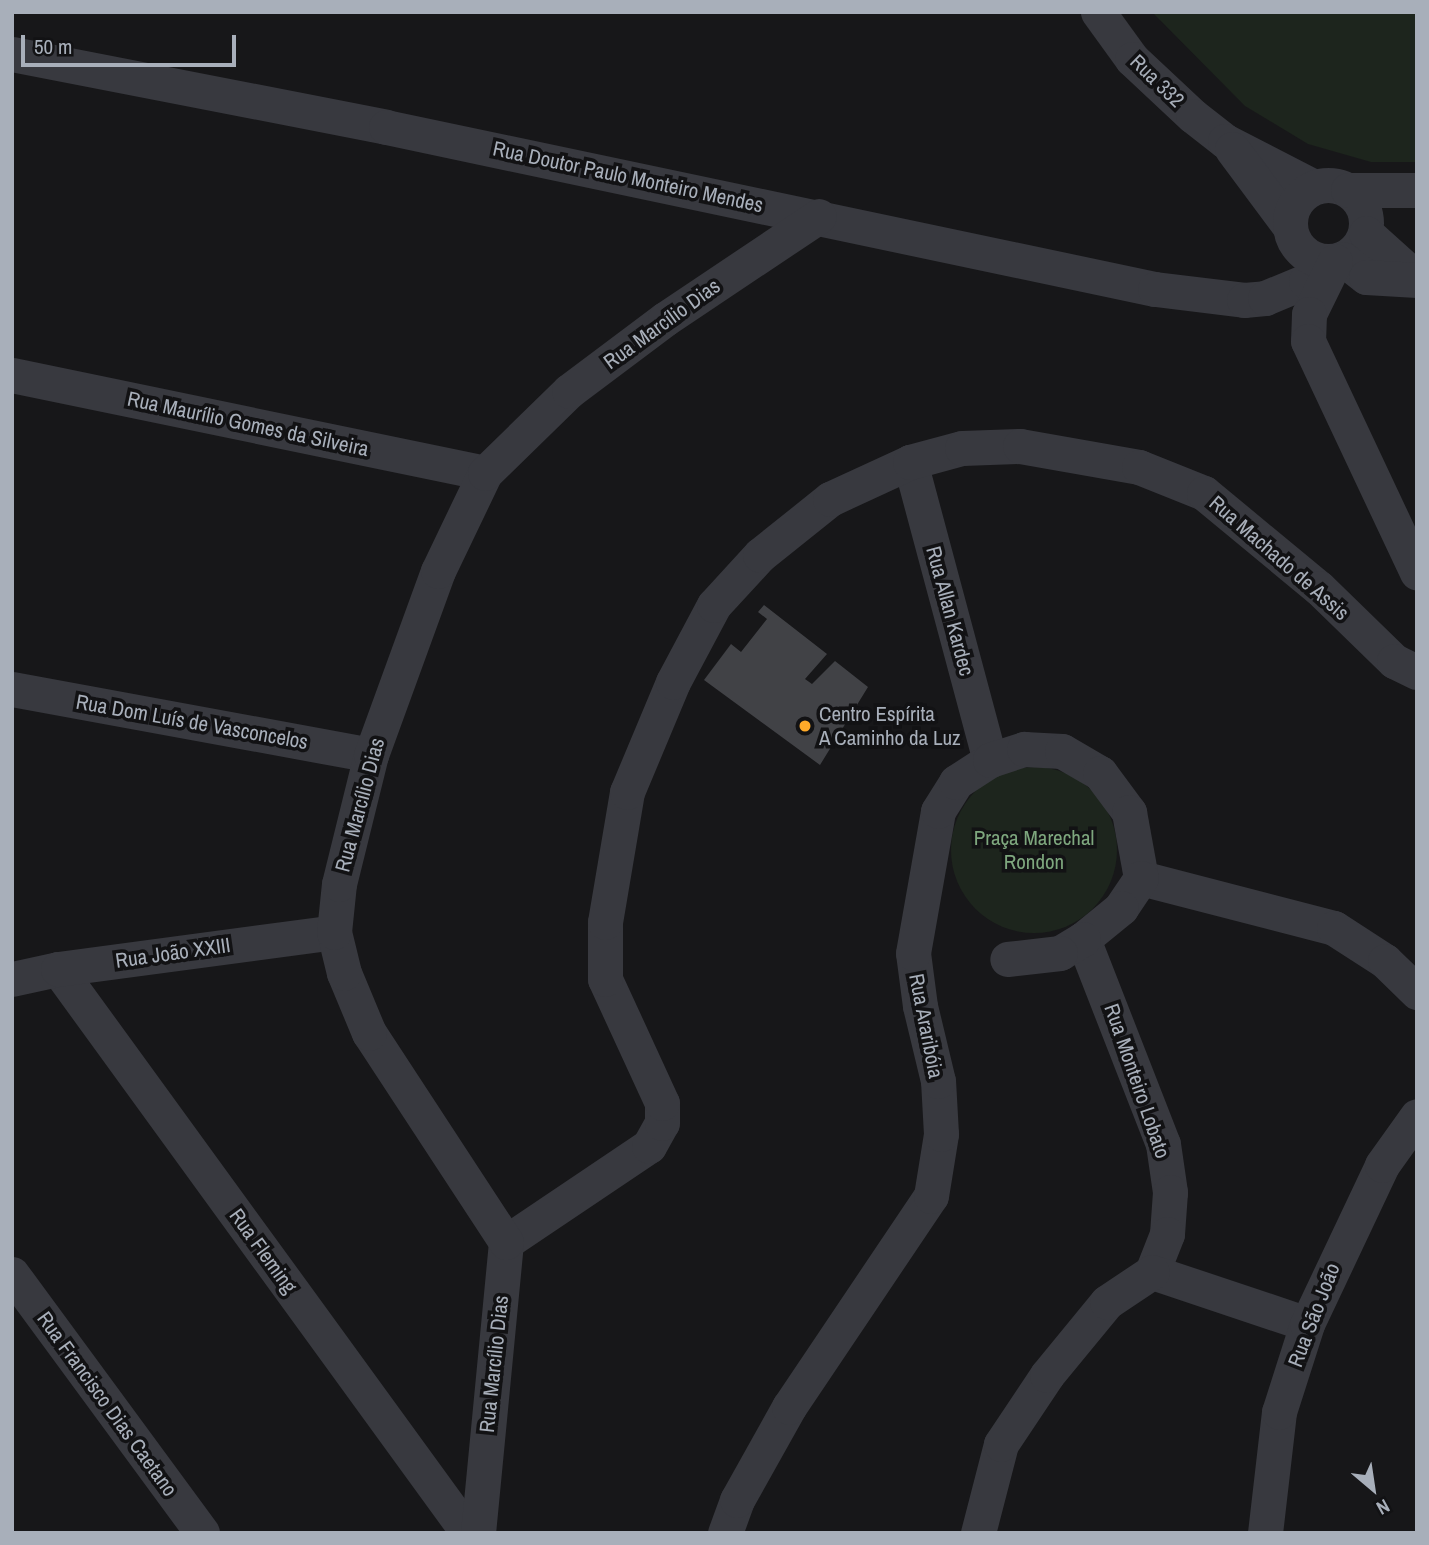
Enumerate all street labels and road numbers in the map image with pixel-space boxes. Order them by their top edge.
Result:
street label: Rua 332 [1125,49,1189,113]
street label: Rua Doutor Paulo Monteiro Mendes [491,136,765,218]
street label: Rua Marcílio Dias [599,273,725,375]
street label: Rua Maurílio Gomes da Silveira [125,386,371,462]
street label: Rua Machado de Assis [1204,490,1354,626]
street label: Rua Allan Kardec [920,543,980,679]
street label: Rua Dom Luís de Vasconcelos [74,689,310,755]
street label: Rua Marcílio Dias [330,735,390,875]
street label: Rua João XXIII [114,932,232,974]
street label: Rua Araribóia [903,971,949,1081]
street label: Rua Monteiro Lobato [1099,1000,1175,1162]
street label: Rua Fleming [224,1204,302,1298]
street label: Rua São João [1283,1260,1345,1370]
street label: Rua Marcílio Dias [474,1294,514,1434]
street label: Rua Francisco Dias Caetano [32,1307,182,1501]

